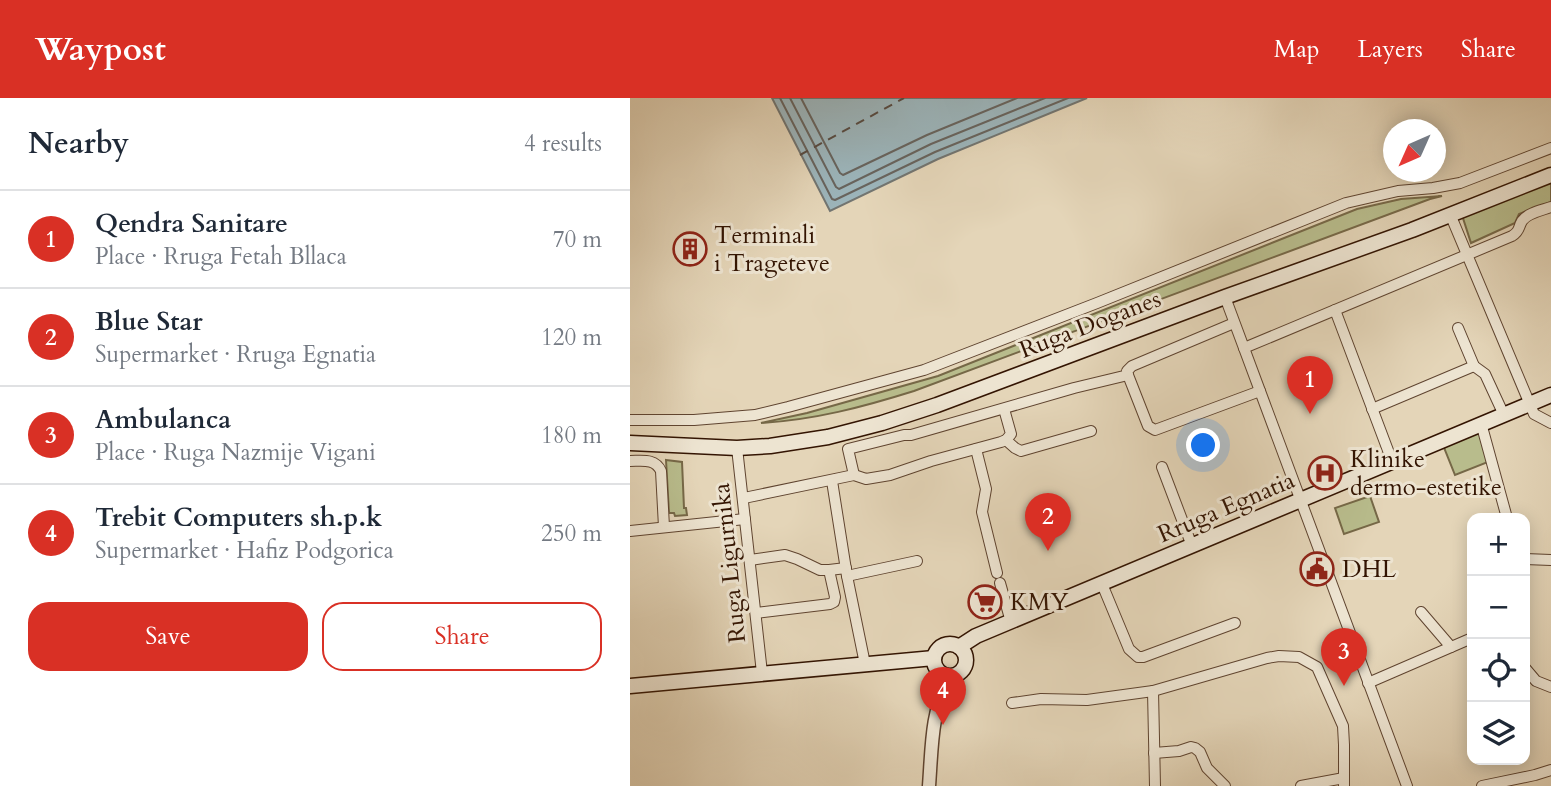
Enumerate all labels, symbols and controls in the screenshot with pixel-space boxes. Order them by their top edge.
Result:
text: Waypost [35,27,166,72]
text: Map [1274,33,1320,66]
text: Layers [1358,33,1423,66]
text: Share [1461,33,1516,66]
north arrow [1383,119,1446,182]
text: Nearby [28,123,129,164]
text: 4 results [524,128,602,159]
text: Qendra Sanitare [95,206,288,241]
place label: Terminali i Trageteve [714,219,830,280]
text: 1 [45,224,57,255]
text: 70 m [553,224,602,255]
building icon: Terminali i Trageteve [671,230,709,268]
text: Place · Rruga Fetah Bllaca [95,241,347,272]
street label: Ruga Doganes [1015,282,1166,367]
text: Blue Star [95,304,203,339]
text: 2 [45,322,57,353]
text: 120 m [541,322,602,353]
text: Supermarket · Rruga Egnatia [95,339,376,370]
pin: 1 [1287,356,1333,414]
text: Ambulanca [95,402,231,437]
text: 3 [45,420,57,451]
text: 180 m [541,420,602,451]
your location [1186,428,1220,462]
text: Place · Ruga Nazmije Vigani [95,437,376,468]
place label: Klinike dermo-estetike [1350,443,1502,504]
hospital icon: Klinike dermo-estetike [1306,454,1344,492]
street label: Rruga Egnatia [1153,464,1300,551]
street label: Ruga Ligurnika [705,481,754,644]
pin: 2 [1025,493,1071,551]
text: Trebit Computers sh.p.k [95,500,382,535]
map controls [1467,513,1530,765]
button: + [1467,513,1530,576]
text: 4 [45,518,57,549]
text: 250 m [541,518,602,549]
text: Supermarket · Hafiz Podgorica [95,535,394,566]
public building icon: DHL [1298,550,1336,588]
place label: DHL [1342,553,1397,586]
button: − [1467,576,1530,639]
supermarket icon: KMY [966,583,1004,621]
place label: KMY [1010,586,1068,619]
button: Save [28,602,308,671]
button: Share [322,602,602,671]
pin: 3 [1321,628,1367,686]
button: locate [1467,639,1530,702]
pin: 4 [920,667,966,725]
button: layers [1467,702,1530,765]

